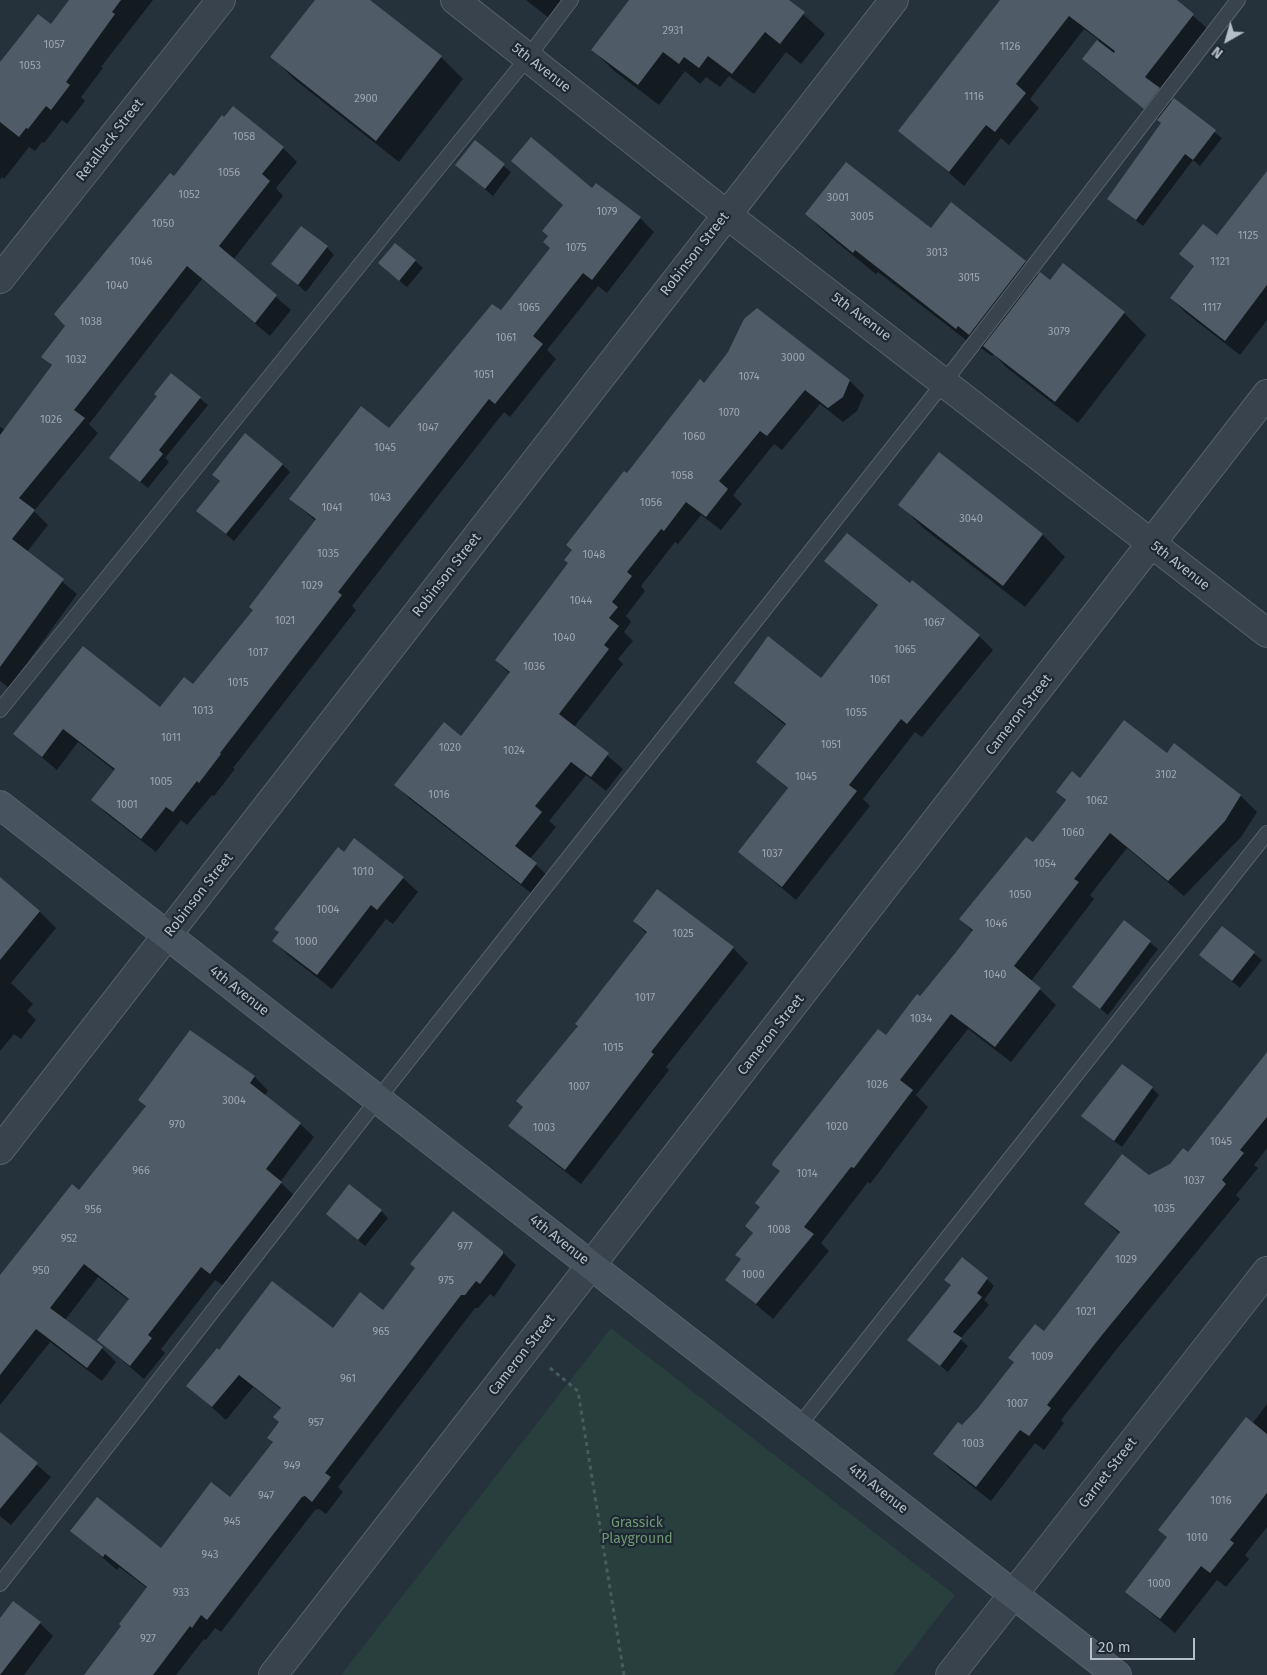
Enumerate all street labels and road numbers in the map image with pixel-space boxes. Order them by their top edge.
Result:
street label: 5th Avenue [508,40,574,96]
street label: Retallack Street [73,96,147,184]
street label: Robinson Street [657,209,733,299]
street label: 5th Avenue [828,289,894,345]
street label: Robinson Street [409,530,485,620]
street label: 5th Avenue [1147,538,1213,594]
street label: Cameron Street [982,671,1056,759]
street label: Robinson Street [161,850,237,940]
street label: 4th Avenue [206,963,272,1019]
street label: Cameron Street [734,991,808,1079]
street label: 4th Avenue [526,1212,592,1268]
street label: Cameron Street [485,1311,559,1399]
street label: Garnet Street [1075,1435,1141,1511]
street label: 4th Avenue [845,1461,911,1517]

